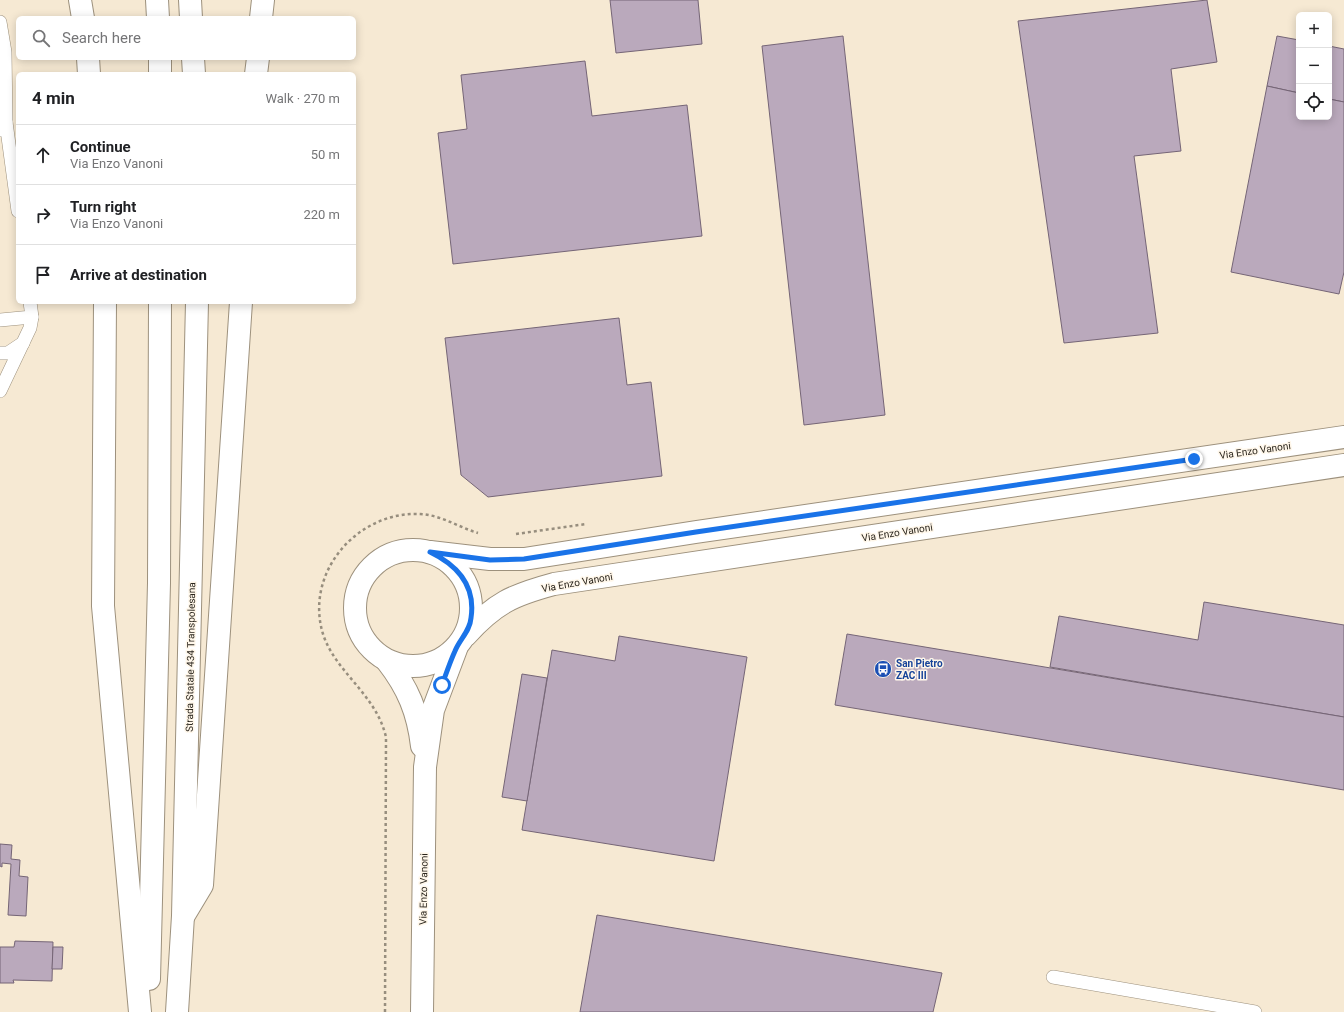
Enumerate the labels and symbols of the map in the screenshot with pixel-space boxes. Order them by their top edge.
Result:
street label: Via Enzo Vanoni [1219,440,1291,461]
route end [1185,450,1203,468]
street label: Via Enzo Vanoni [861,521,933,544]
street label: Via Enzo Vanoni [541,571,613,594]
street label: Strada Statale 434 Transpolesana [184,582,197,732]
place label: San Pietro ZAC III [896,658,943,681]
bus stop icon: San Pietro ZAC III [873,659,893,679]
route start [433,676,451,694]
street label: Via Enzo Vanoni [417,853,430,925]

